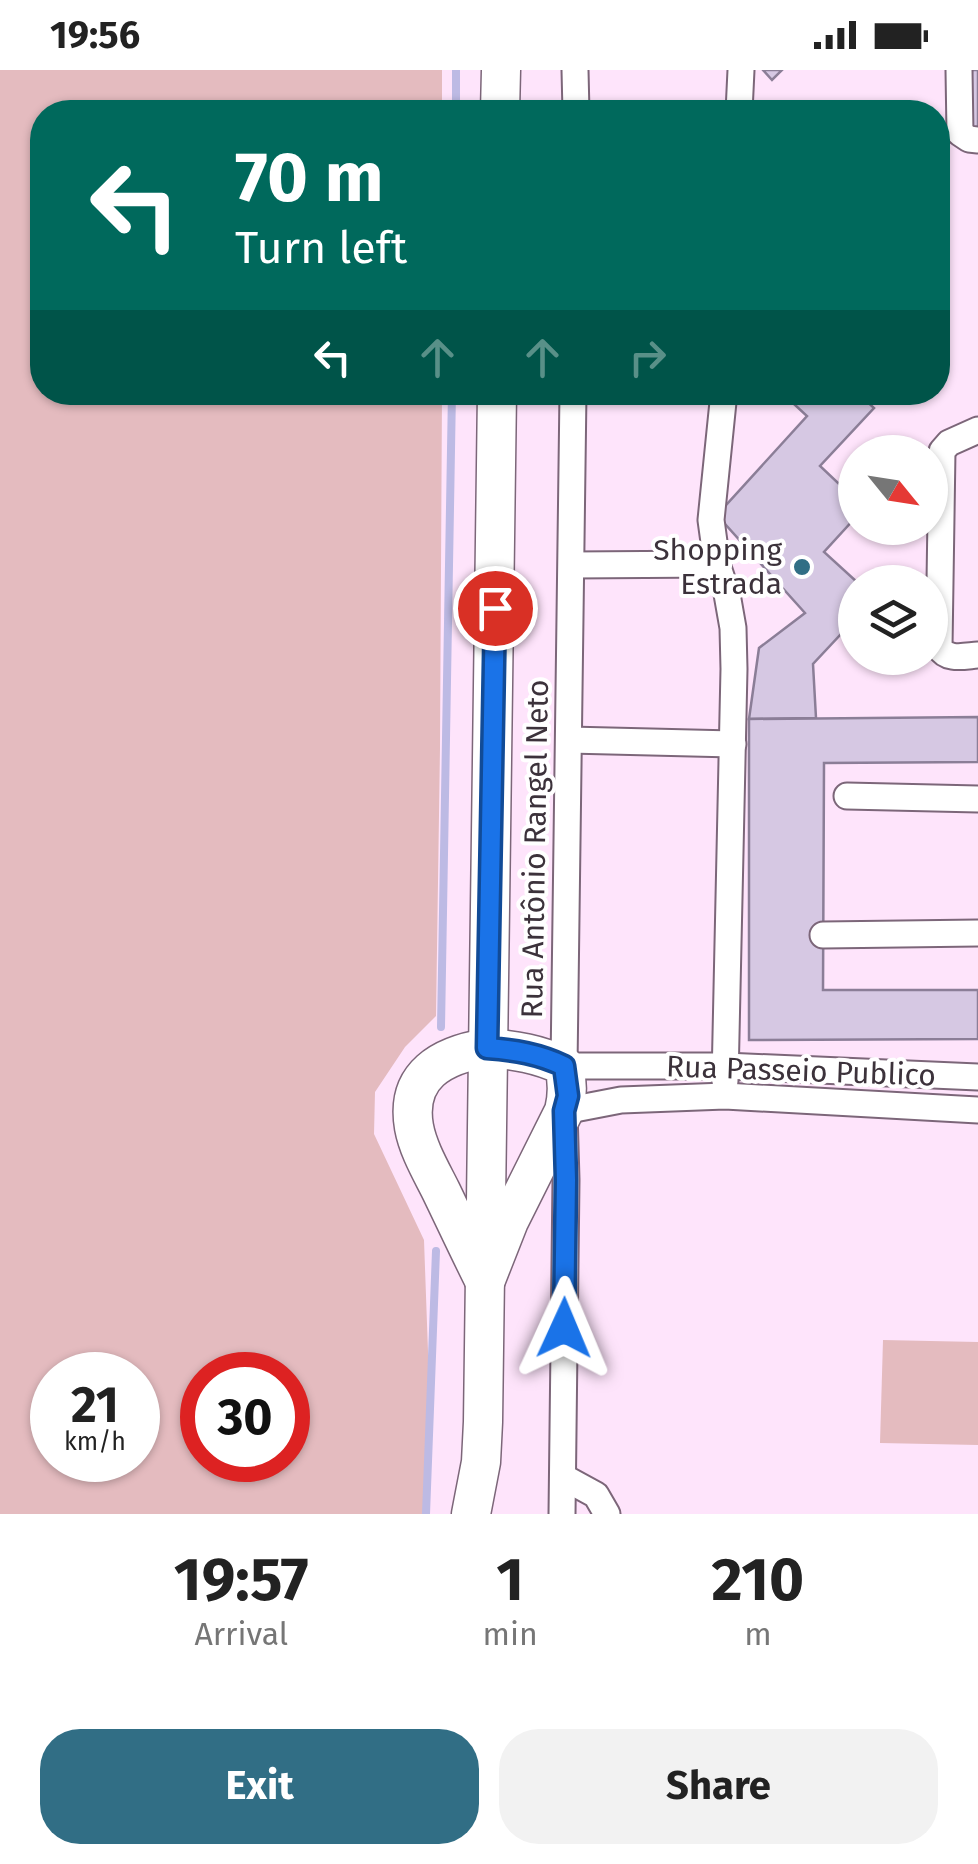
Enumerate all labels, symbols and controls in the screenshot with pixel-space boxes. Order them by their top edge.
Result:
text: 19:56 [50,12,140,58]
text: 70 m [235,136,384,220]
icon: left [70,140,200,270]
text: Turn left [235,221,407,275]
icon: left [305,330,360,385]
icon: ahead [410,330,465,385]
icon: ahead [515,330,570,385]
icon: right [620,330,675,385]
north arrow [838,435,948,545]
map controls [838,435,948,675]
place label: Shopping Estrada [653,532,782,602]
marker: Shopping Estrada [791,556,813,578]
button: layers [838,565,948,675]
pin [453,566,538,651]
icon: arrive [468,581,523,636]
street label: Rua Antônio Rangel Neto [514,679,556,1019]
street label: Rua Passeio Publico [665,1048,937,1094]
position arrow [512,1276,616,1380]
speed limit sign: 30 [180,1352,310,1482]
text: 21 [71,1375,119,1435]
text: km/h [64,1427,126,1457]
text: 19:57 [174,1544,309,1616]
text: 1 [496,1544,524,1616]
text: 210 [712,1544,804,1616]
text: Arrival [194,1615,288,1653]
text: min [483,1615,538,1653]
text: m [744,1615,772,1653]
button: Exit [40,1729,479,1844]
button: Share [499,1729,938,1844]

